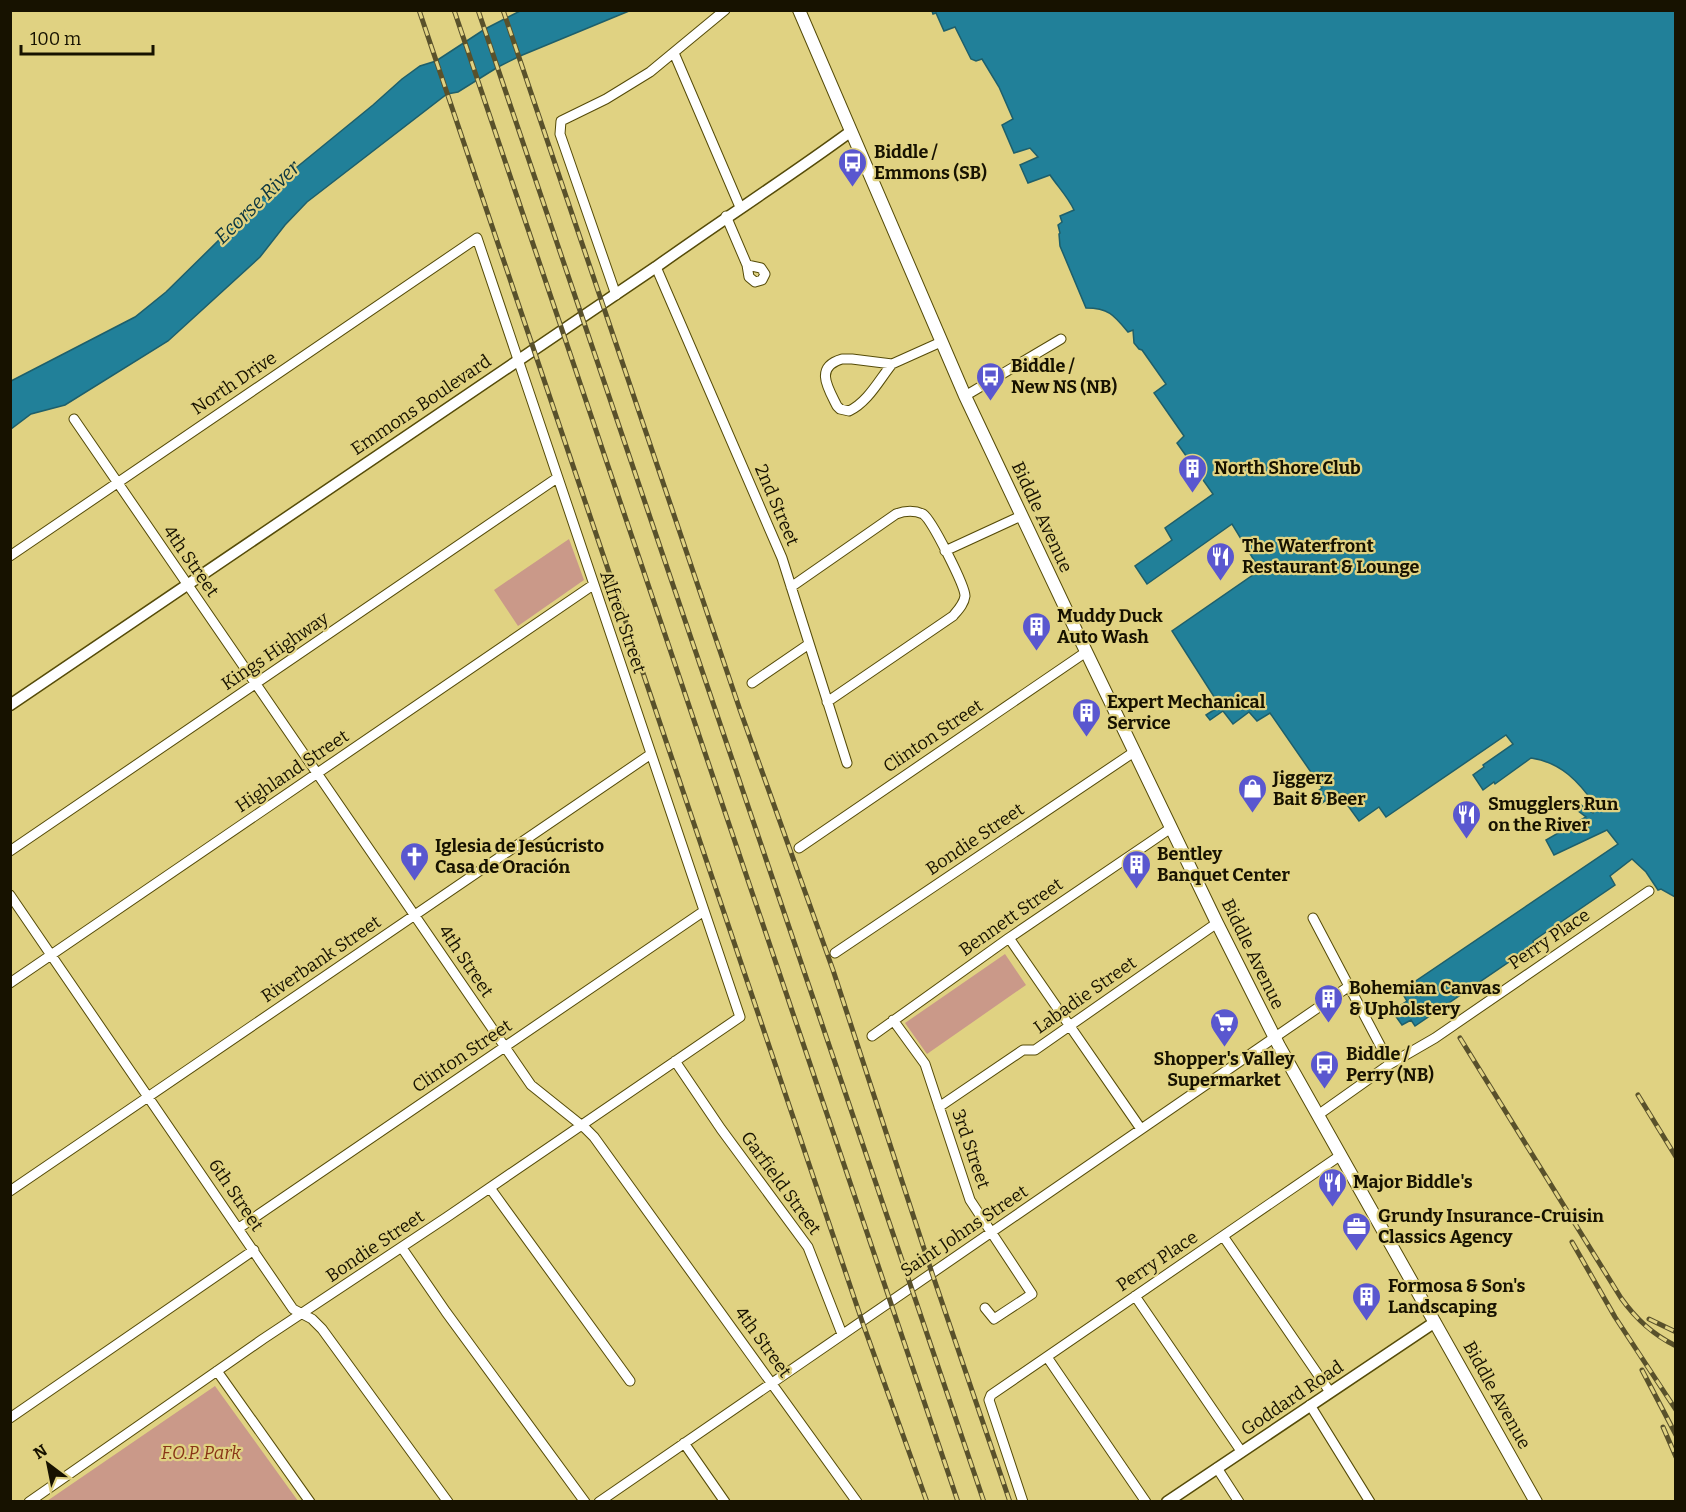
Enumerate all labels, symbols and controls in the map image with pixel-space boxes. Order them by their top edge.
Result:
scale bar [21,18,153,56]
text: 100 m [30,28,81,50]
place label: Biddle / Emmons (SB) [874,141,987,184]
bus stop icon: Biddle / Emmons (SB) [837,146,869,188]
water label: Ecorse River [209,155,305,249]
street label: North Drive [187,347,281,419]
street label: Emmons Boulevard [347,350,495,460]
place label: Biddle / New NS (NB) [1011,355,1118,398]
bus stop icon: Biddle / New NS (NB) [974,360,1006,402]
building icon: North Shore Club [1177,452,1209,494]
place label: North Shore Club [1214,457,1361,479]
street label: Biddle Avenue [1007,458,1077,576]
street label: 2nd Street [750,461,804,549]
street label: 4th Street [158,521,224,601]
place label: The Waterfront Restaurant & Lounge [1242,535,1419,578]
restaurant icon: The Waterfront Restaurant & Lounge [1205,540,1237,582]
street label: Alfred Street [595,568,651,676]
place label: Muddy Duck Auto Wash [1057,605,1163,648]
street label: Kings Highway [217,607,333,695]
building icon: Muddy Duck Auto Wash [1020,610,1052,652]
place label: Expert Mechanical Service [1107,691,1266,734]
street label: Clinton Street [879,694,987,777]
building icon: Expert Mechanical Service [1070,696,1102,738]
street label: Highland Street [231,725,353,817]
place label: Jiggerz Bait & Beer [1272,767,1366,810]
shop icon: Jiggerz Bait & Beer [1236,772,1268,814]
place label: Smugglers Run on the River [1488,793,1619,836]
street label: Bondie Street [922,798,1029,880]
restaurant icon: Smugglers Run on the River [1451,798,1483,840]
place label: Iglesia de Jesúcristo Casa de Oración [435,835,604,878]
church icon: Iglesia de Jesúcristo Casa de Oración [398,840,430,882]
place label: Bentley Banquet Center [1157,843,1291,886]
building icon: Bentley Banquet Center [1120,848,1152,890]
street label: Bennett Street [955,873,1067,961]
street label: Biddle Avenue [1217,895,1289,1013]
street label: Perry Place [1504,904,1594,974]
street label: Riverbank Street [257,911,385,1007]
street label: 4th Street [434,921,498,1002]
street label: Labadie Street [1029,951,1141,1038]
place label: Bohemian Canvas & Upholstery [1349,977,1501,1020]
building icon: Bohemian Canvas & Upholstery [1312,982,1344,1024]
supermarket icon: Shopper's Valley Supermarket [1208,1006,1240,1048]
street label: Clinton Street [408,1014,516,1097]
place label: Biddle / Perry (NB) [1346,1043,1434,1086]
place label: Shopper's Valley Supermarket [1154,1048,1295,1091]
bus stop icon: Biddle / Perry (NB) [1309,1048,1341,1090]
street label: 3rd Street [947,1106,995,1192]
street label: Garfield Street [736,1127,826,1239]
street label: 6th Street [204,1155,268,1236]
restaurant icon: Major Biddle's [1316,1166,1348,1208]
place label: Major Biddle's [1353,1171,1473,1193]
street label: Saint Johns Street [896,1180,1032,1282]
street label: Bondie Street [322,1205,429,1287]
place label: Grundy Insurance-Cruisin Classics Agency [1378,1205,1604,1248]
office icon: Grundy Insurance-Cruisin Classics Agency [1341,1210,1373,1252]
street label: Perry Place [1112,1226,1202,1296]
place label: Formosa & Son's Landscaping [1388,1275,1526,1318]
building icon: Formosa & Son's Landscaping [1351,1280,1383,1322]
street label: 4th Street [730,1302,796,1382]
street label: Biddle Avenue [1458,1337,1536,1453]
street label: Goddard Road [1237,1356,1348,1440]
north arrow [18,1434,78,1494]
text: N [30,1440,51,1463]
park label: F.O.P. Park [161,1442,241,1464]

